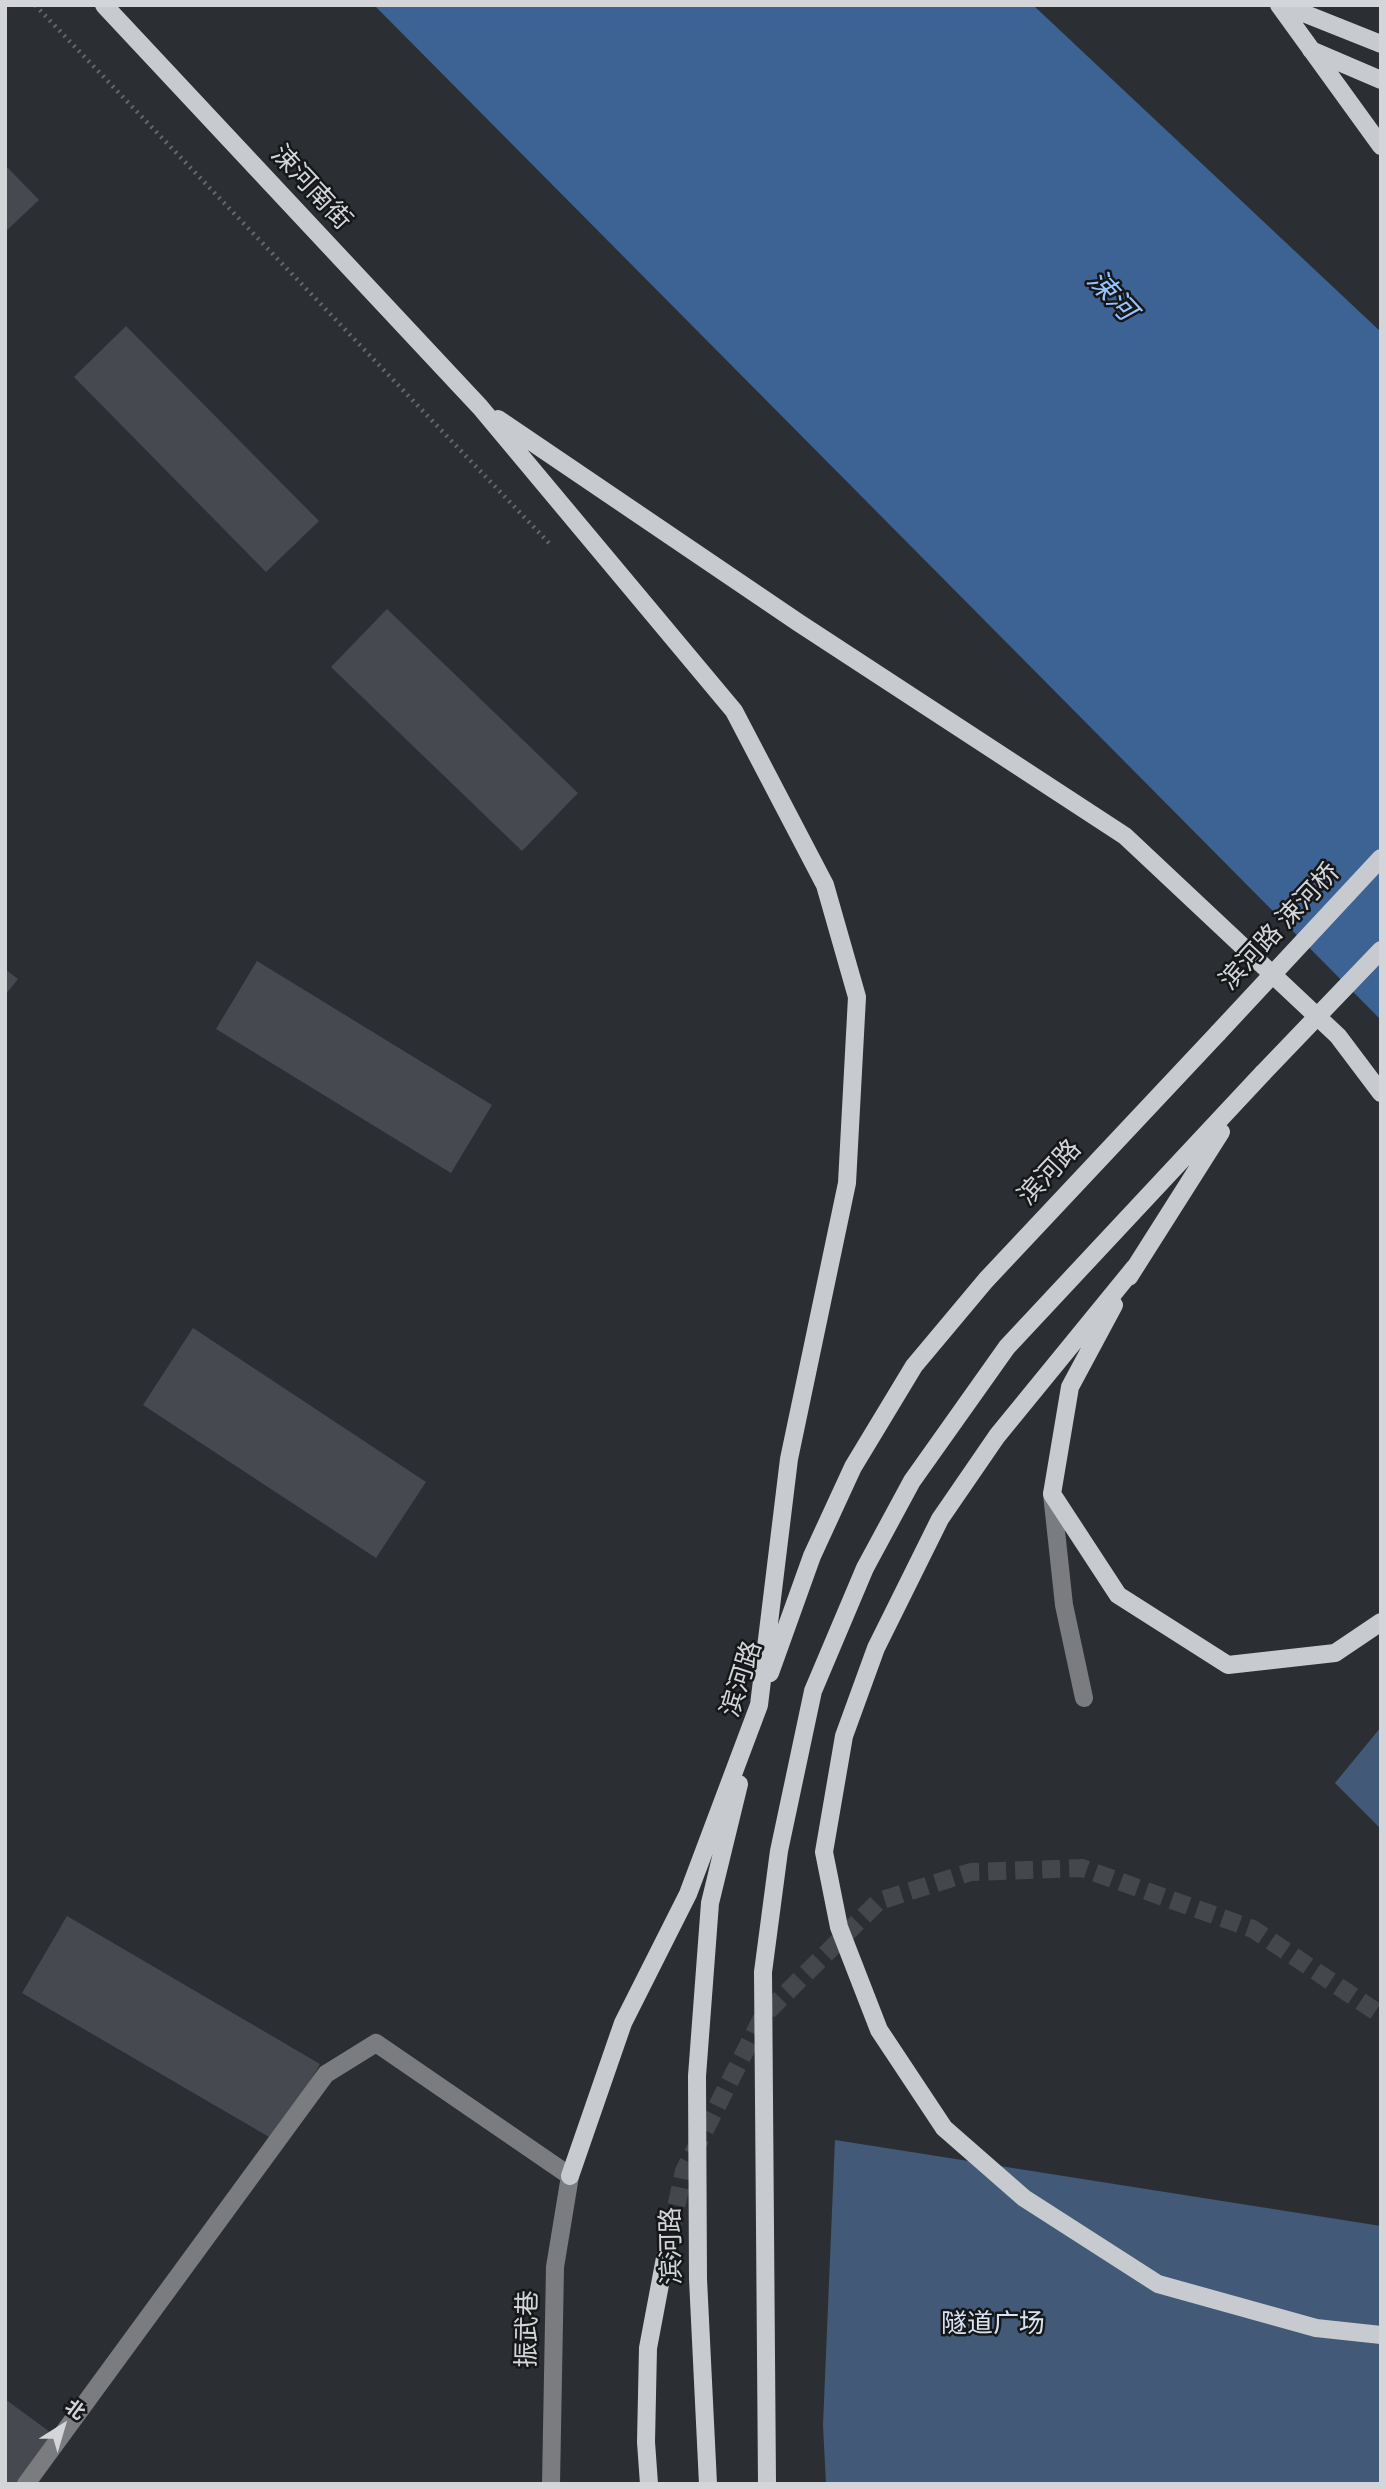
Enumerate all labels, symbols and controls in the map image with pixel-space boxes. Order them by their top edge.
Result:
street label: 涑河南街 [264,139,358,237]
water label: 涑河 [1080,264,1142,328]
street label: 滨河路 涑河桥 [1214,857,1346,997]
street label: 滨河路 [1012,1134,1088,1212]
street label: 滨河路 [715,1637,769,1721]
street label: 滨河路 [656,2207,688,2285]
street label: 振武巷 [512,2290,544,2368]
park label: 隧道广场 [941,2309,1045,2341]
north arrow [28,2391,98,2461]
text: 北 [61,2394,90,2425]

